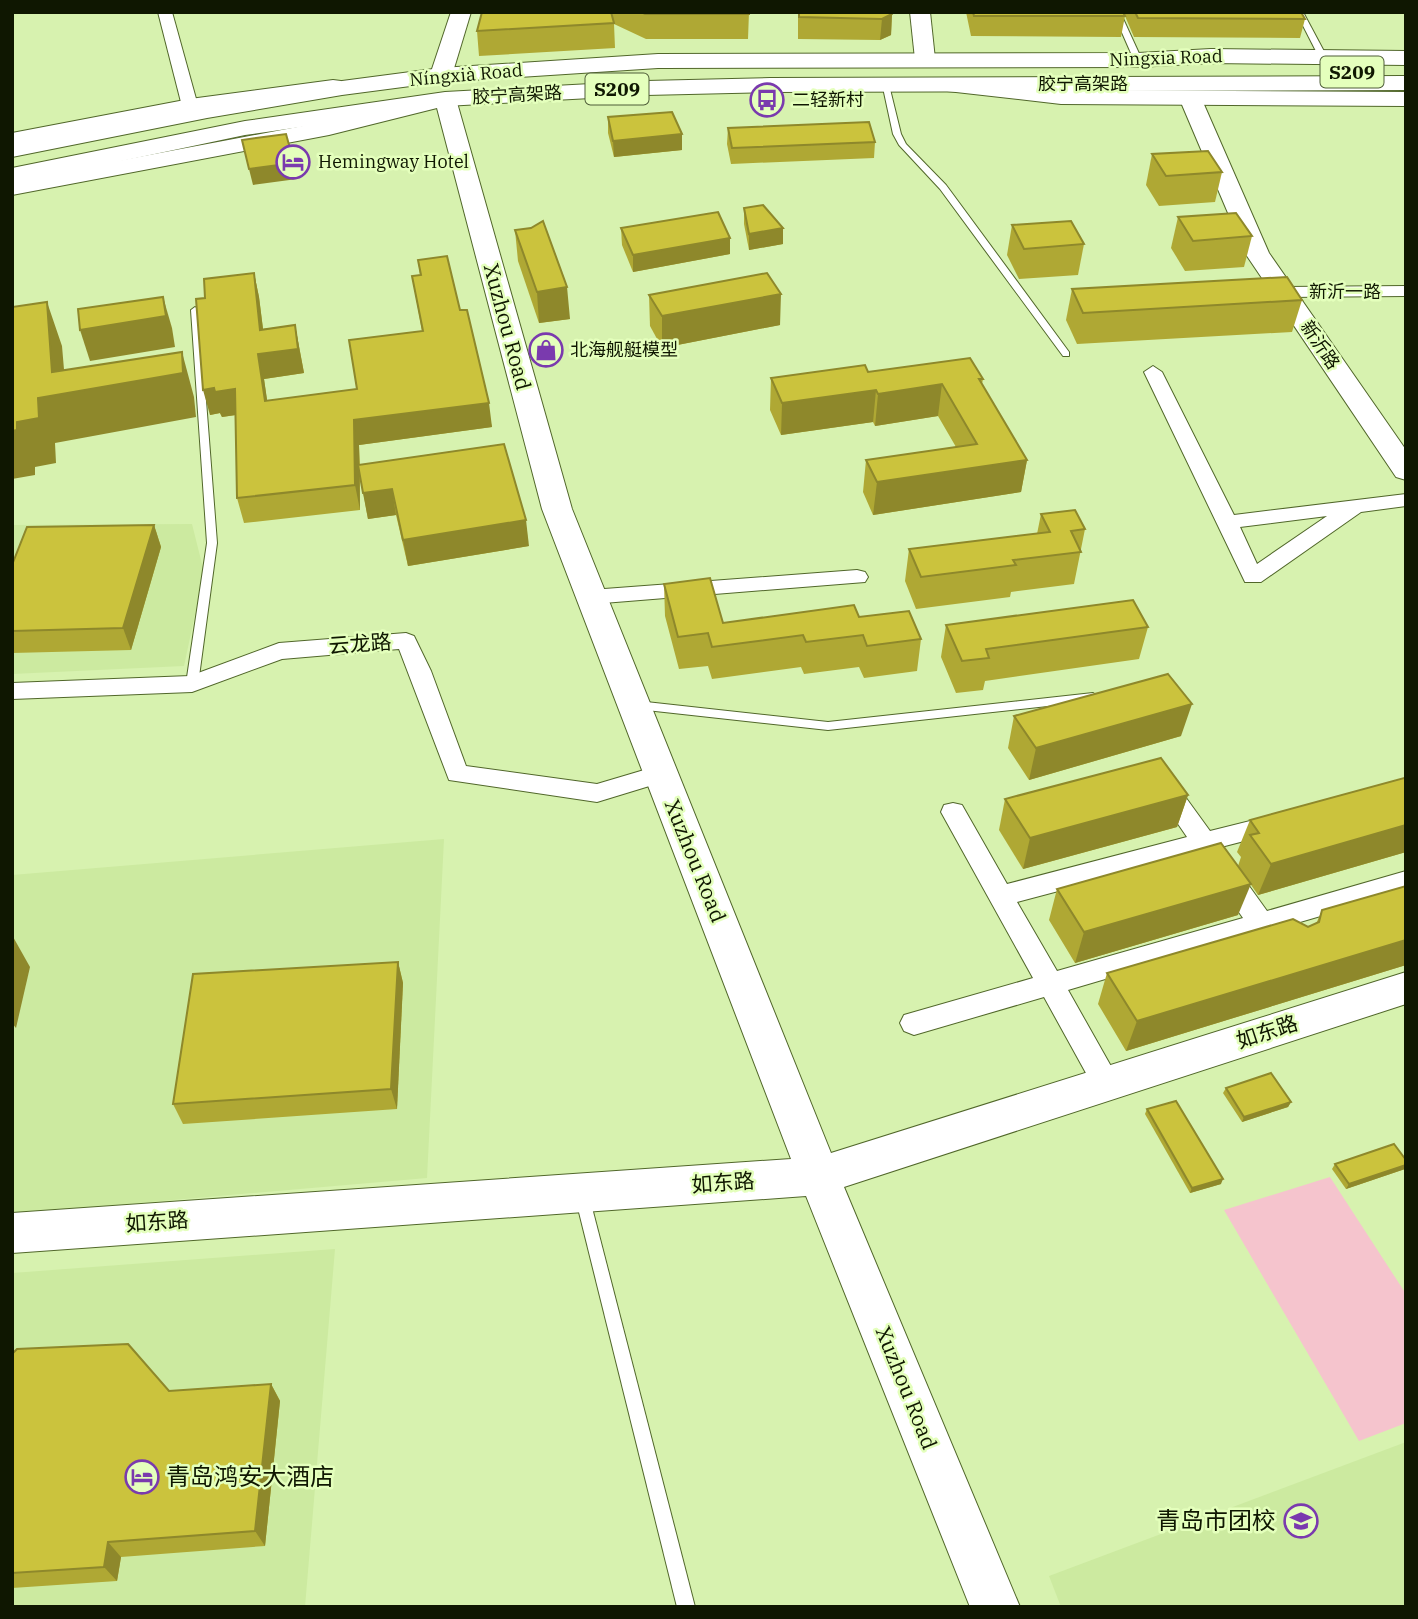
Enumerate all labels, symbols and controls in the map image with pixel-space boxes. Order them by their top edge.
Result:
street label: Ningxia Road [1109,44,1223,71]
road number: S209 [1320,57,1384,88]
street label: Níngxià Road [408,58,524,91]
street label: 胶宁高架路 [1038,72,1128,95]
road number: S209 [586,74,648,104]
street label: 胶宁高架路 [471,81,563,108]
bus stop icon: 二轻新村 [748,81,786,119]
place label: 二轻新村 [792,88,864,111]
hotel icon: Hemingway Hotel [274,143,312,181]
place label: Hemingway Hotel [318,150,469,173]
street label: Xuzhou Road [478,260,538,393]
street label: 新沂一路 [1309,280,1381,303]
street label: 新沂路 [1296,316,1345,374]
shop icon: 北海舰艇模型 [527,331,565,369]
place label: 北海舰艇模型 [570,338,678,361]
street label: 云龙路 [328,627,392,659]
street label: Xuzhou Road [659,795,733,926]
street label: 如东路 [1232,1008,1301,1054]
street label: 如东路 [691,1166,755,1198]
street label: 如东路 [125,1205,189,1237]
street label: Xuzhou Road [870,1322,944,1453]
hotel icon: 青岛鸿安大酒店 [123,1458,161,1496]
place label: 青岛鸿安大酒店 [166,1460,334,1492]
school or university icon: 青岛市团校 [1282,1502,1320,1540]
place label: 青岛市团校 [1156,1504,1276,1536]

